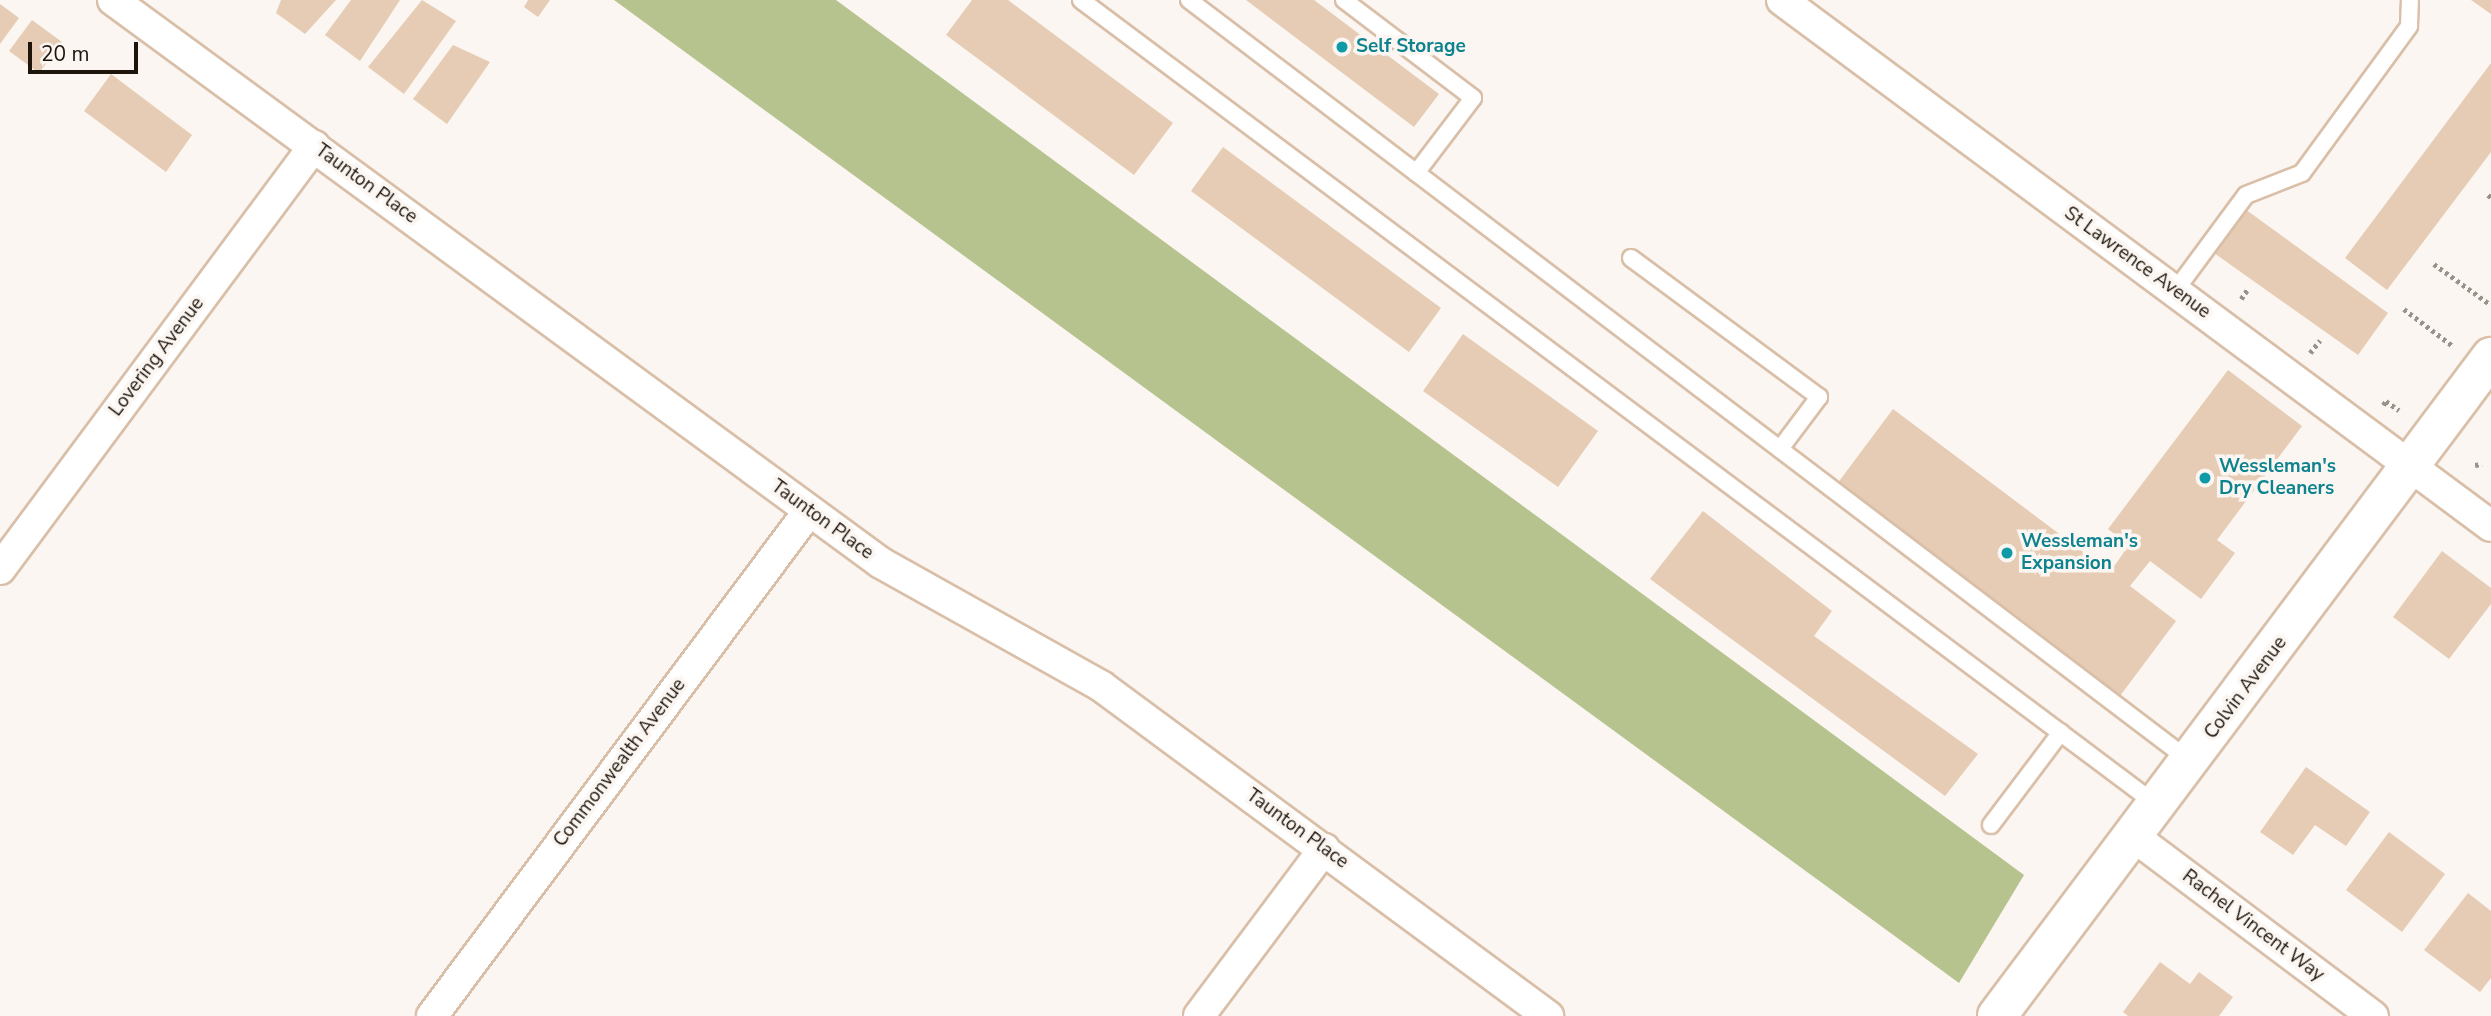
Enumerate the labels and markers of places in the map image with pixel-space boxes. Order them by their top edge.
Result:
place label: Self Storage [1356,36,1466,58]
marker: Self Storage [1334,39,1350,55]
place label: Wessleman's Dry Cleaners [2219,456,2336,500]
marker: Wessleman's Dry Cleaners [2197,470,2213,486]
place label: Wessleman's Expansion [2021,531,2138,575]
marker: Wessleman's Expansion [1999,545,2015,561]

